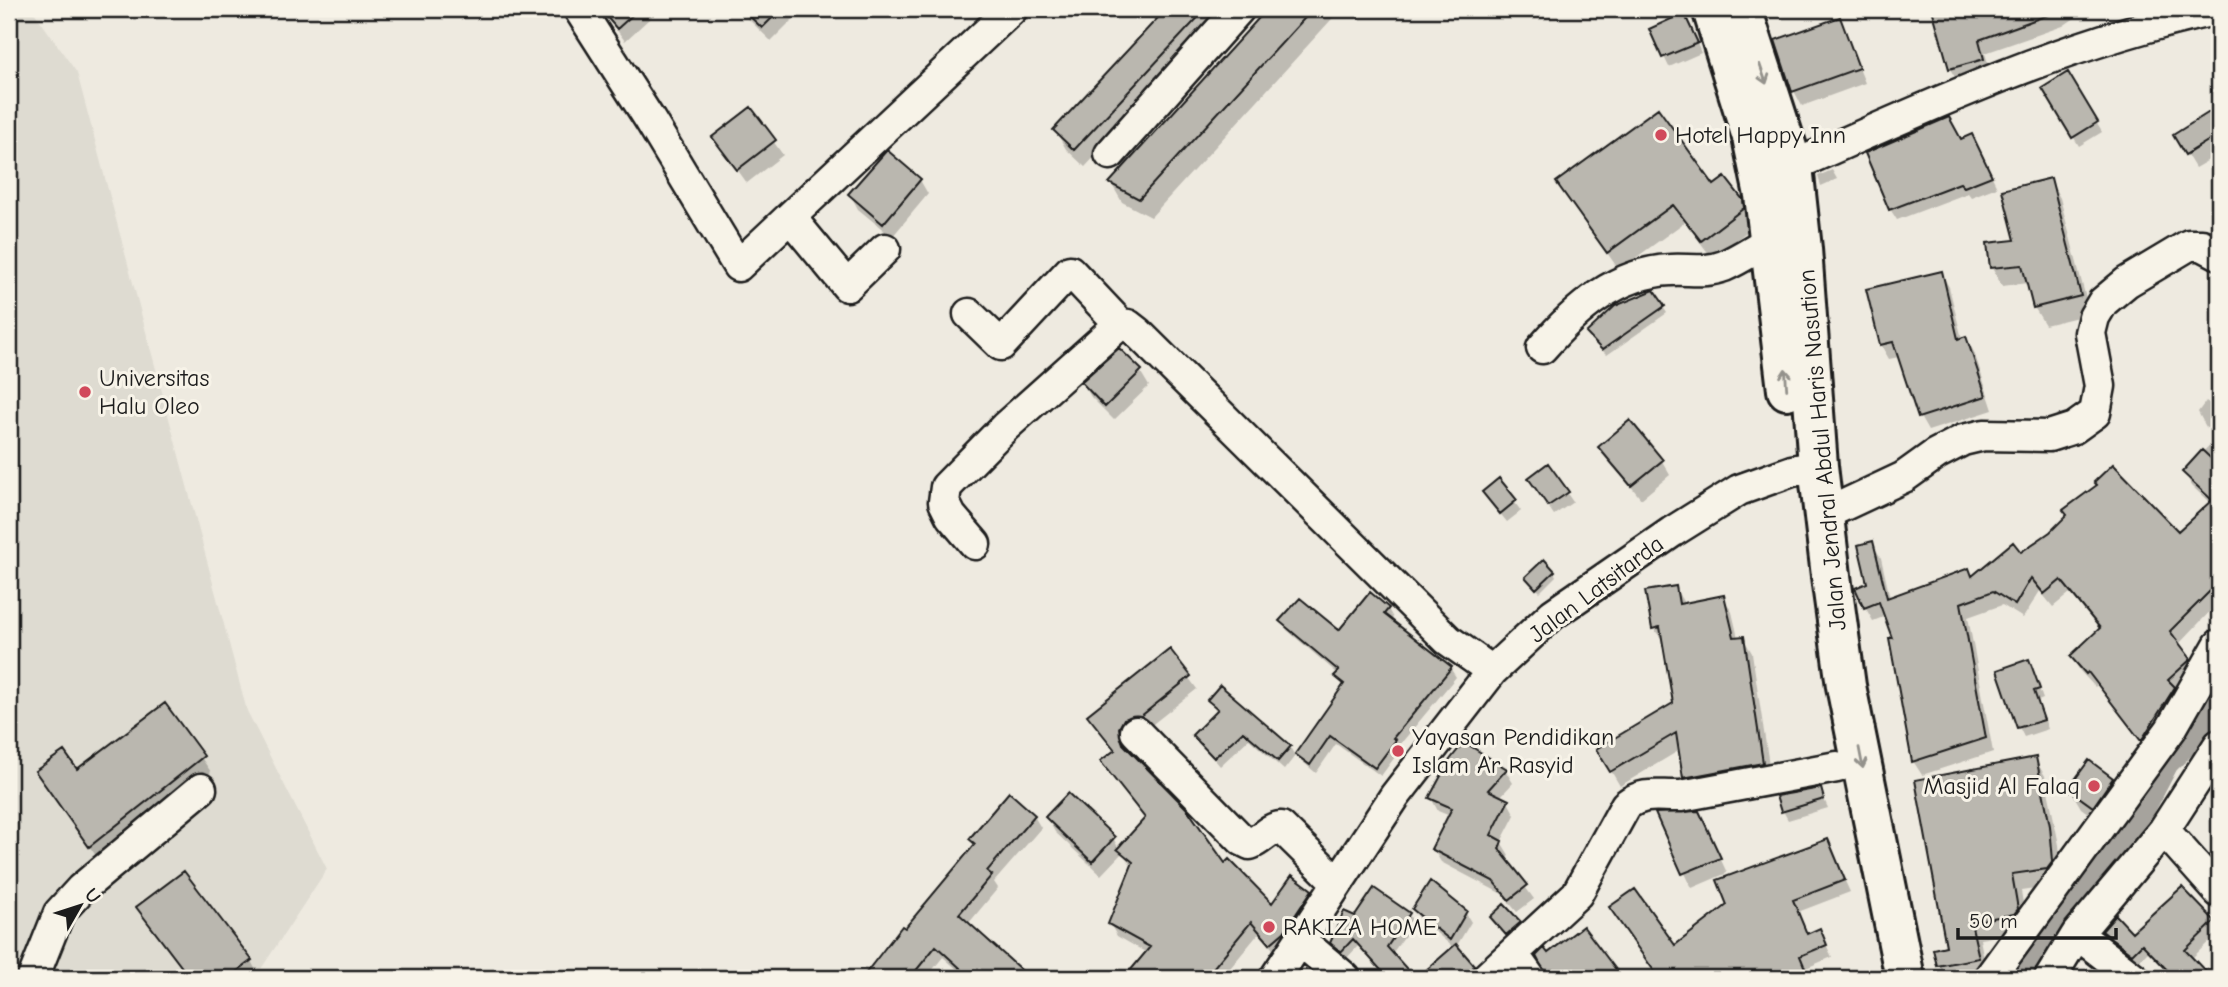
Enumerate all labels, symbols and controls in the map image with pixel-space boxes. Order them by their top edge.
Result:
one-way arrow [1758,62,1770,84]
place label: Hotel Happy Inn [1675,121,1846,149]
marker: Hotel Happy Inn [1653,127,1669,143]
street label: Jalan Jendral Abdul Haris Nasution [1792,268,1852,632]
place label: Universitas Halu Oleo [99,364,209,420]
one-way arrow [1779,368,1792,391]
marker: Universitas Halu Oleo [77,384,93,400]
street label: Jalan Latsitarda [1523,529,1669,649]
place label: Yayasan Pendidikan Islam Ar Rasyid [1412,723,1614,779]
marker: Yayasan Pendidikan Islam Ar Rasyid [1390,743,1406,759]
one-way arrow [1854,746,1868,769]
place label: Masjid Al Falaq [1923,772,2080,800]
marker: Masjid Al Falaq [2086,778,2102,794]
north arrow [46,872,116,942]
text: U [80,884,105,908]
scale bar [1958,896,2116,940]
text: 50 m [1969,909,2018,933]
place label: RAKIZA HOME [1283,913,1437,941]
marker: RAKIZA HOME [1261,919,1277,935]

